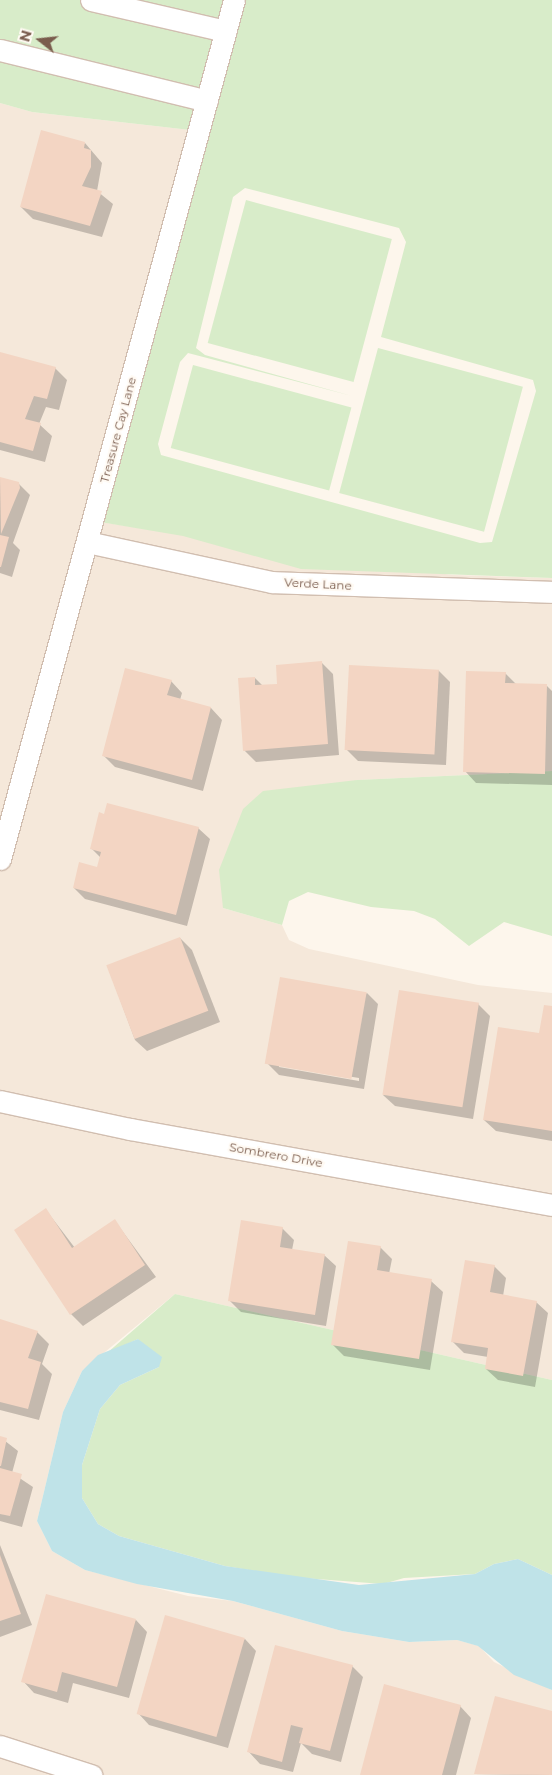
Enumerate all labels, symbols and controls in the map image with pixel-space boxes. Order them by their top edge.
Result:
north arrow [15,15,65,65]
text: N [15,28,36,44]
street label: Treasure Cay Lane [97,376,139,484]
street label: Verde Lane [284,575,352,593]
street label: Sombrero Drive [228,1140,324,1170]

